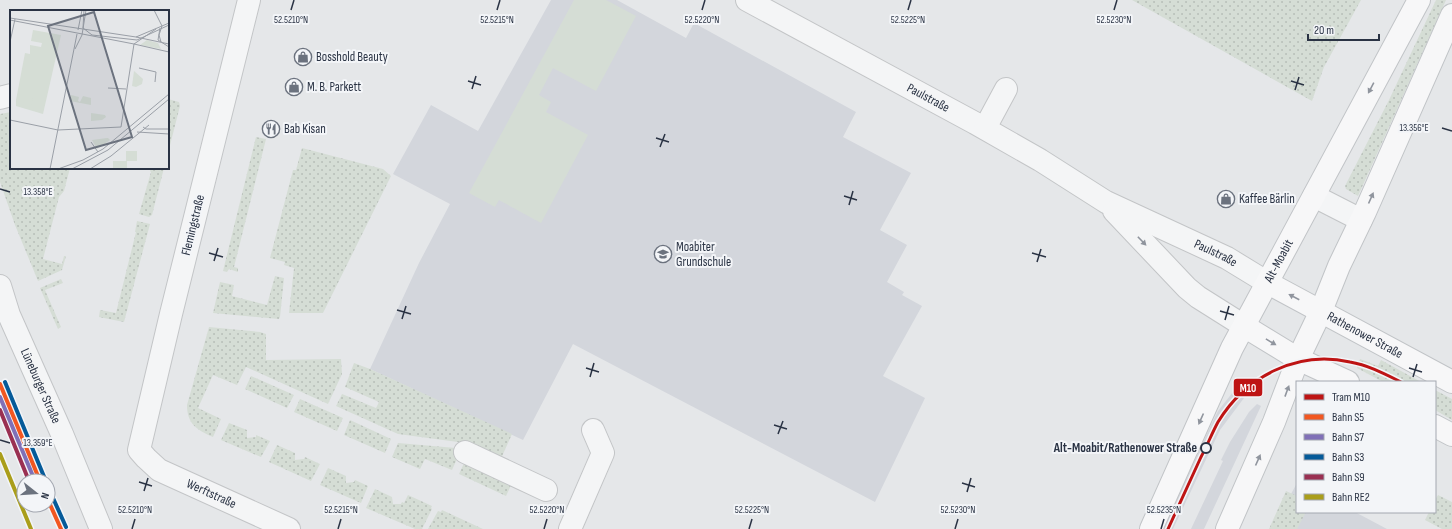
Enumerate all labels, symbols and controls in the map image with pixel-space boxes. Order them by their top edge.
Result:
inset map [10,10,169,169]
text: 52.5210°N [274,14,308,26]
text: 52.5215°N [480,14,514,26]
text: 52.5220°N [685,14,719,26]
text: 52.5225°N [891,14,925,26]
text: 52.5230°N [1097,14,1131,26]
scale bar [1308,16,1379,42]
text: 20 m [1314,23,1334,38]
shop icon: Bosshold Beauty [293,47,313,67]
place label: Bosshold Beauty [316,49,388,65]
shop icon: M. B. Parkett [284,77,304,97]
place label: M. B. Parkett [307,79,361,95]
street label: Paulstraße [904,80,952,116]
one-way arrow [1368,83,1375,94]
restaurant icon: Bab Kisan [261,119,281,139]
place label: Bab Kisan [284,121,326,137]
text: 13.356°E [1399,122,1429,134]
text: 13.358°E [23,186,53,198]
shop icon: Kaffee Bärlin [1216,189,1236,209]
place label: Kaffee Bärlin [1239,191,1295,207]
one-way arrow [1368,192,1374,204]
street label: Flemingstraße [178,193,208,257]
one-way arrow [1137,236,1147,246]
street label: Paulstraße [1191,236,1240,270]
street label: Alt-Moabit [1260,237,1297,286]
place label: Moabiter Grundschule [676,239,731,270]
school or university icon: Moabiter Grundschule [653,244,673,264]
one-way arrow [1288,294,1300,301]
street label: Rathenower Straße [1324,308,1405,362]
one-way arrow [1265,339,1277,346]
street label: Lüneburger Straße [17,346,64,426]
line badge: M10 [1233,378,1263,397]
legend [1296,381,1436,513]
text: M10 [1240,382,1256,395]
one-way arrow [1284,384,1290,396]
text: Tram M10 [1332,390,1370,405]
text: Bahn S5 [1332,410,1364,425]
one-way arrow [1197,413,1203,425]
text: Bahn S7 [1332,430,1364,445]
text: 13.359°E [23,437,53,449]
place label: Alt-Moabit/Rathenower Straße [1053,440,1197,456]
marker: Alt-Moabit/Rathenower Straße [1200,442,1212,454]
text: Bahn S3 [1332,450,1364,465]
one-way arrow [1255,454,1261,466]
text: Bahn S9 [1332,470,1365,485]
north arrow [16,473,56,513]
street label: Werftstraße [184,476,239,512]
text: Bahn RE2 [1332,490,1370,505]
text: N [38,491,52,501]
text: 52.5210°N [118,504,152,516]
text: 52.5215°N [324,504,358,516]
text: 52.5220°N [530,504,564,516]
text: 52.5225°N [735,504,769,516]
text: 52.5230°N [941,504,975,516]
text: 52.5235°N [1147,504,1181,516]

